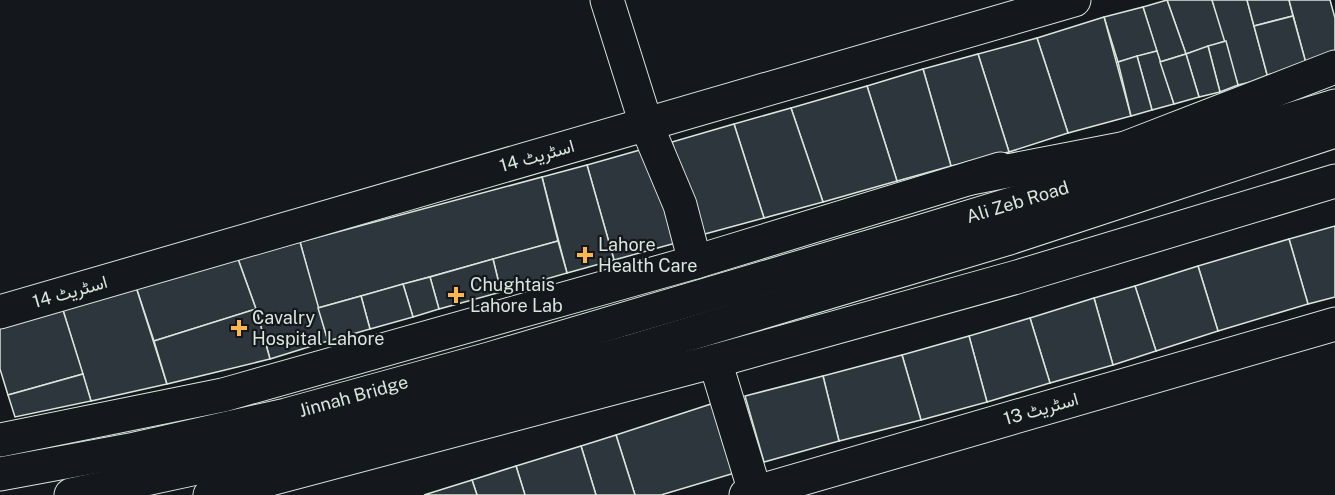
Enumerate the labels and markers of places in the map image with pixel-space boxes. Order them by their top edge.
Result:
place label: Lahore Health Care [598,234,698,276]
marker: Lahore Health Care [576,246,594,264]
place label: Chughtais Lahore Lab [470,274,563,316]
marker: Chughtais Lahore Lab [447,286,465,304]
place label: Cavalry Hospital Lahore [252,307,385,349]
marker: Cavalry Hospital Lahore [230,319,248,337]

